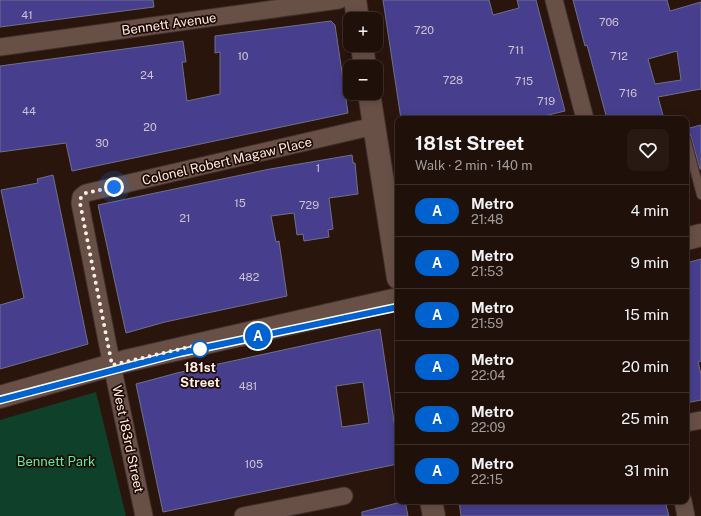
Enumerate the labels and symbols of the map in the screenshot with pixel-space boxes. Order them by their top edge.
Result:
house number: 41 [21,9,33,21]
street label: Bennett Avenue [121,10,217,38]
house number: 706 [599,16,619,28]
house number: 720 [414,24,434,36]
house number: 711 [508,44,524,56]
house number: 10 [237,50,249,62]
house number: 712 [610,50,628,62]
house number: 24 [140,69,154,81]
house number: 728 [443,74,463,86]
house number: 715 [515,75,533,87]
house number: 716 [619,87,637,99]
house number: 719 [537,95,555,107]
house number: 44 [22,105,36,117]
house number: 20 [143,121,157,133]
street label: Colonel Robert Magaw Place [141,134,313,188]
house number: 30 [95,137,109,149]
house number: 1 [316,162,320,174]
your location [104,177,124,197]
house number: 15 [234,197,246,209]
house number: 729 [299,199,319,211]
house number: 21 [179,212,191,224]
house number: 482 [239,271,260,283]
line badge: A [245,323,271,349]
marker: 181st Street [191,340,209,358]
place label: 181st Street [180,360,220,390]
house number: 481 [239,380,257,392]
street label: West 183rd Street [109,384,147,494]
park label: Bennett Park [17,454,95,469]
house number: 105 [245,458,263,470]

